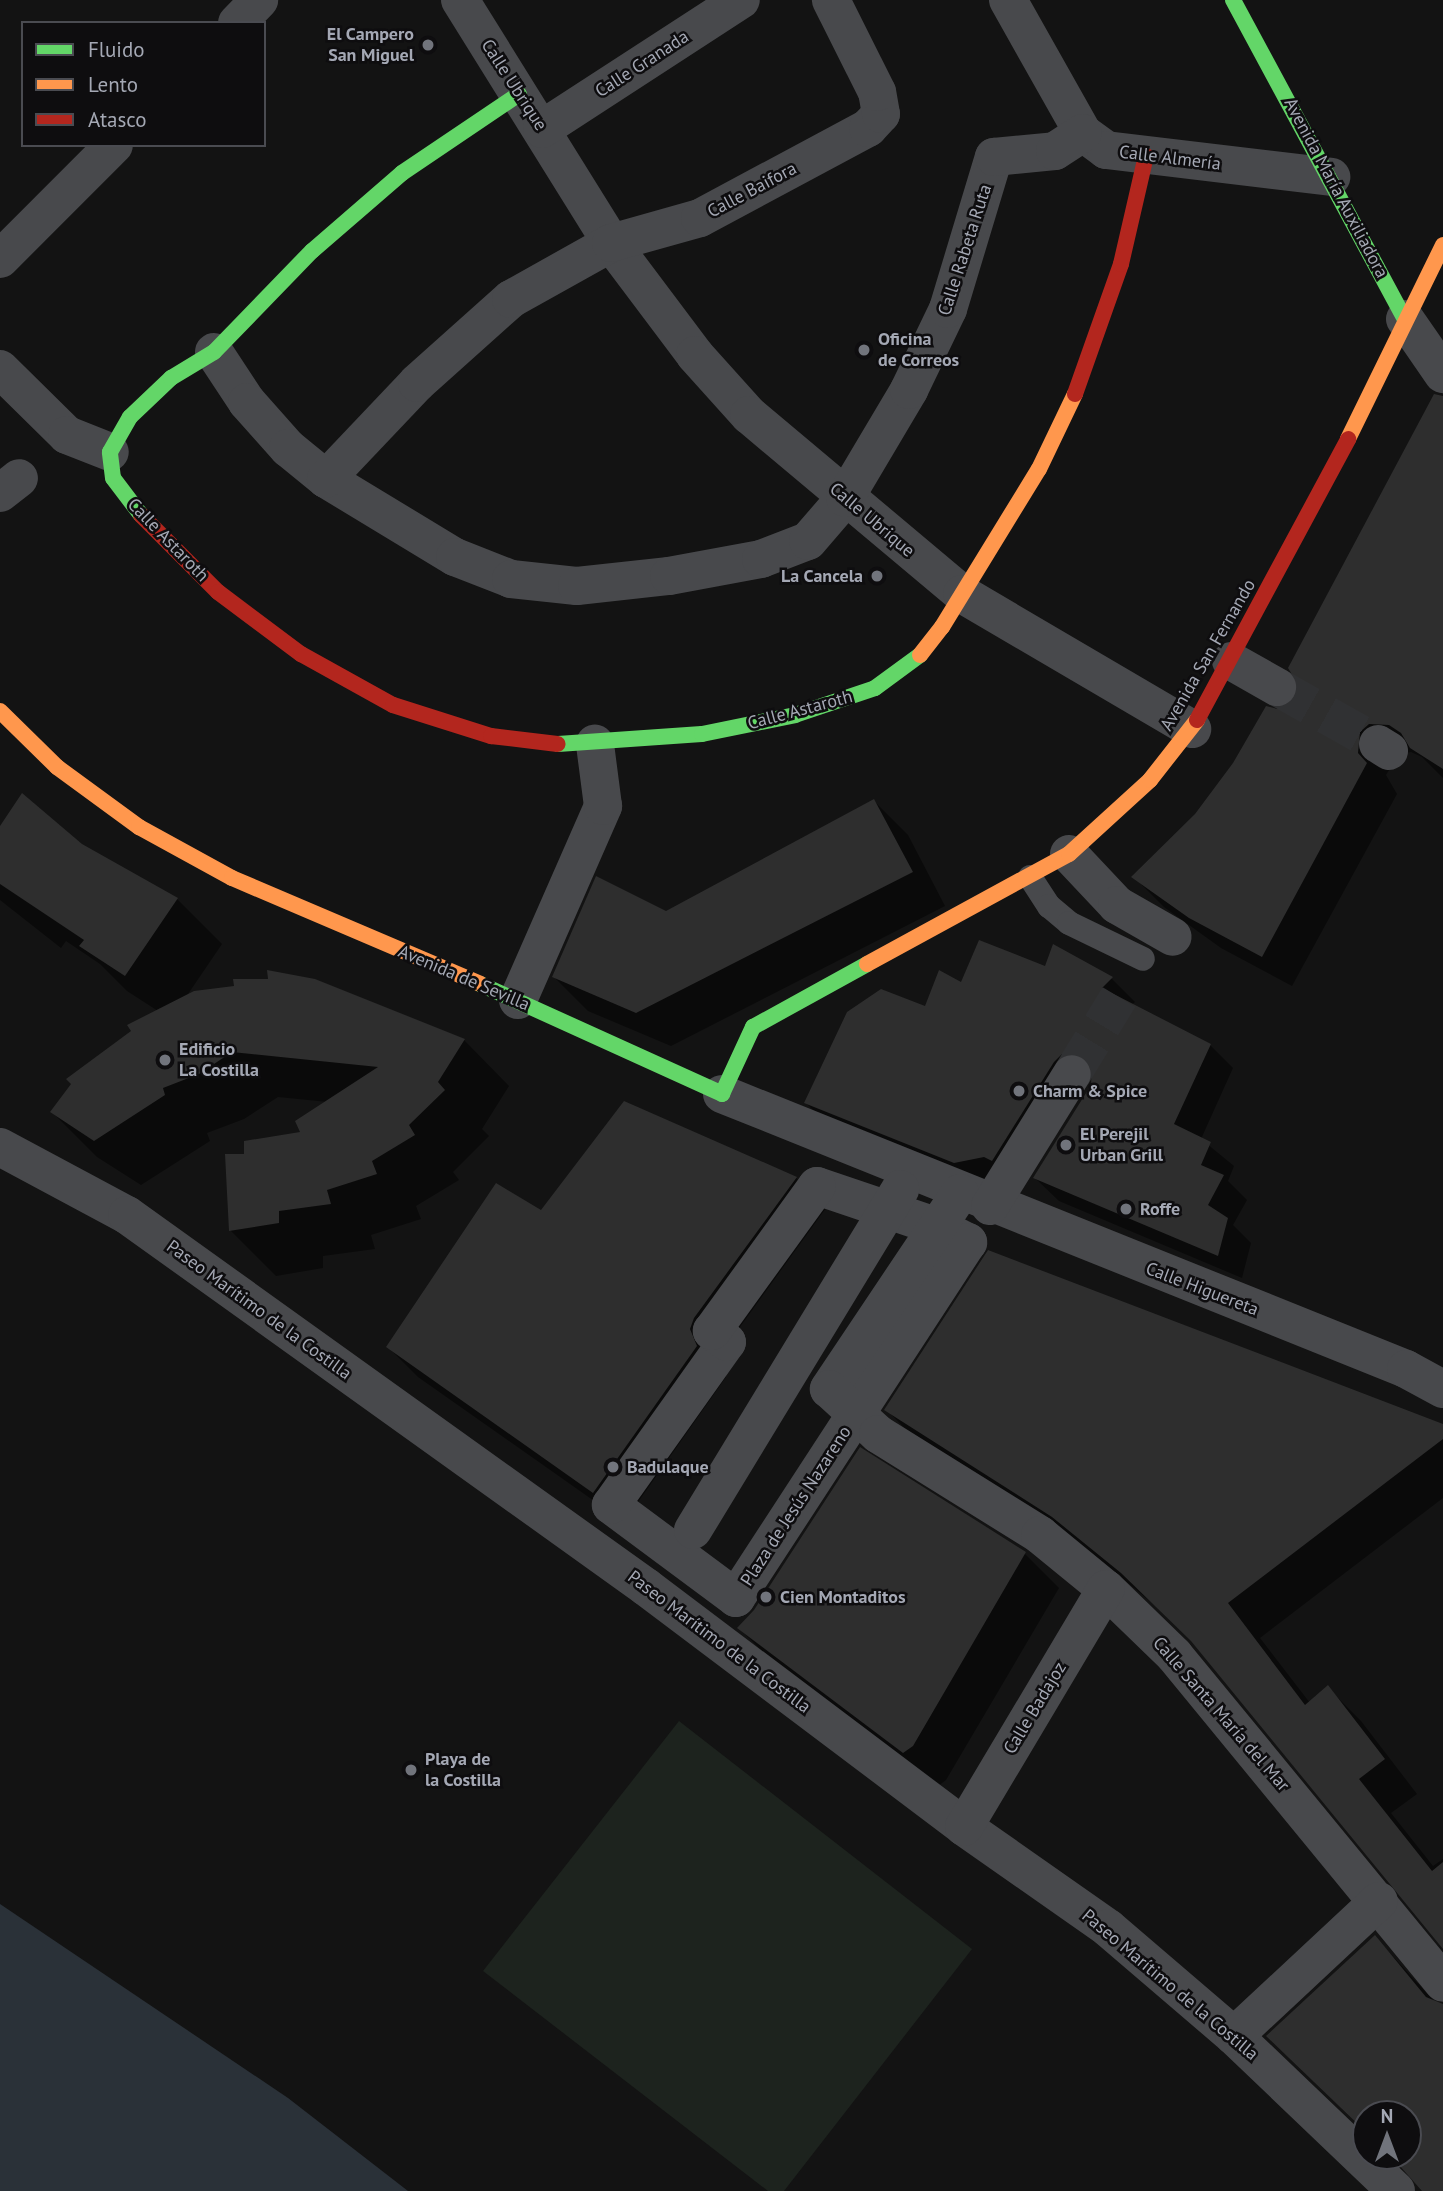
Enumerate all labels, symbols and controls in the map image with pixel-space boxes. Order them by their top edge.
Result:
legend [21,21,266,147]
place label: El Campero San Miguel [327,24,414,66]
street label: Calle Granada [591,26,693,102]
street label: Calle Ubrique [477,35,551,135]
text: Fluido [88,36,145,63]
marker: El Campero San Miguel [420,37,436,53]
text: Lento [88,71,138,98]
street label: Avenida María Auxiliadora [1279,94,1393,282]
text: Atasco [88,106,147,133]
street label: Calle Almería [1118,141,1222,175]
street label: Calle Baifora [704,157,800,223]
street label: Calle Rabeta Ruta [934,182,996,318]
place label: Oficina de Correos [878,329,959,372]
marker: Oficina de Correos [856,342,872,358]
street label: Calle Ubrique [825,478,919,562]
street label: Calle Astaroth [123,494,213,586]
place label: La Cancela [781,565,863,587]
marker: La Cancela [869,568,885,584]
street label: Avenida San Fernando [1156,575,1260,735]
street label: Calle Astaroth [745,686,855,734]
street label: Avenida de Sevilla [395,941,533,1015]
place label: Edificio La Costilla [179,1039,259,1082]
marker: Edificio La Costilla [157,1052,173,1068]
place label: Charm & Spice [1033,1080,1147,1102]
marker: Charm & Spice [1011,1083,1027,1099]
place label: El Perejil Urban Grill [1080,1124,1163,1166]
marker: El Perejil Urban Grill [1058,1137,1074,1153]
place label: Roffe [1140,1198,1180,1220]
marker: Roffe [1118,1201,1134,1217]
street label: Paseo Marítimo de la Costilla [162,1236,356,1384]
street label: Calle Higuereta [1143,1258,1261,1320]
street label: Plaza de Jesús Nazareno [736,1422,856,1590]
place label: Badulaque [627,1456,709,1478]
marker: Badulaque [605,1459,621,1475]
street label: Paseo Marítimo de la Costilla [623,1566,815,1718]
place label: Cien Montaditos [780,1586,905,1608]
marker: Cien Montaditos [758,1589,774,1605]
street label: Calle Santa María del Mar [1148,1632,1294,1796]
street label: Calle Badajoz [999,1658,1071,1758]
place label: Playa de la Costilla [425,1749,501,1792]
marker: Playa de la Costilla [403,1762,419,1778]
street label: Paseo Marítimo de la Costilla [1078,1905,1262,2065]
north arrow [1352,2100,1422,2170]
text: N [1381,2104,1393,2128]

